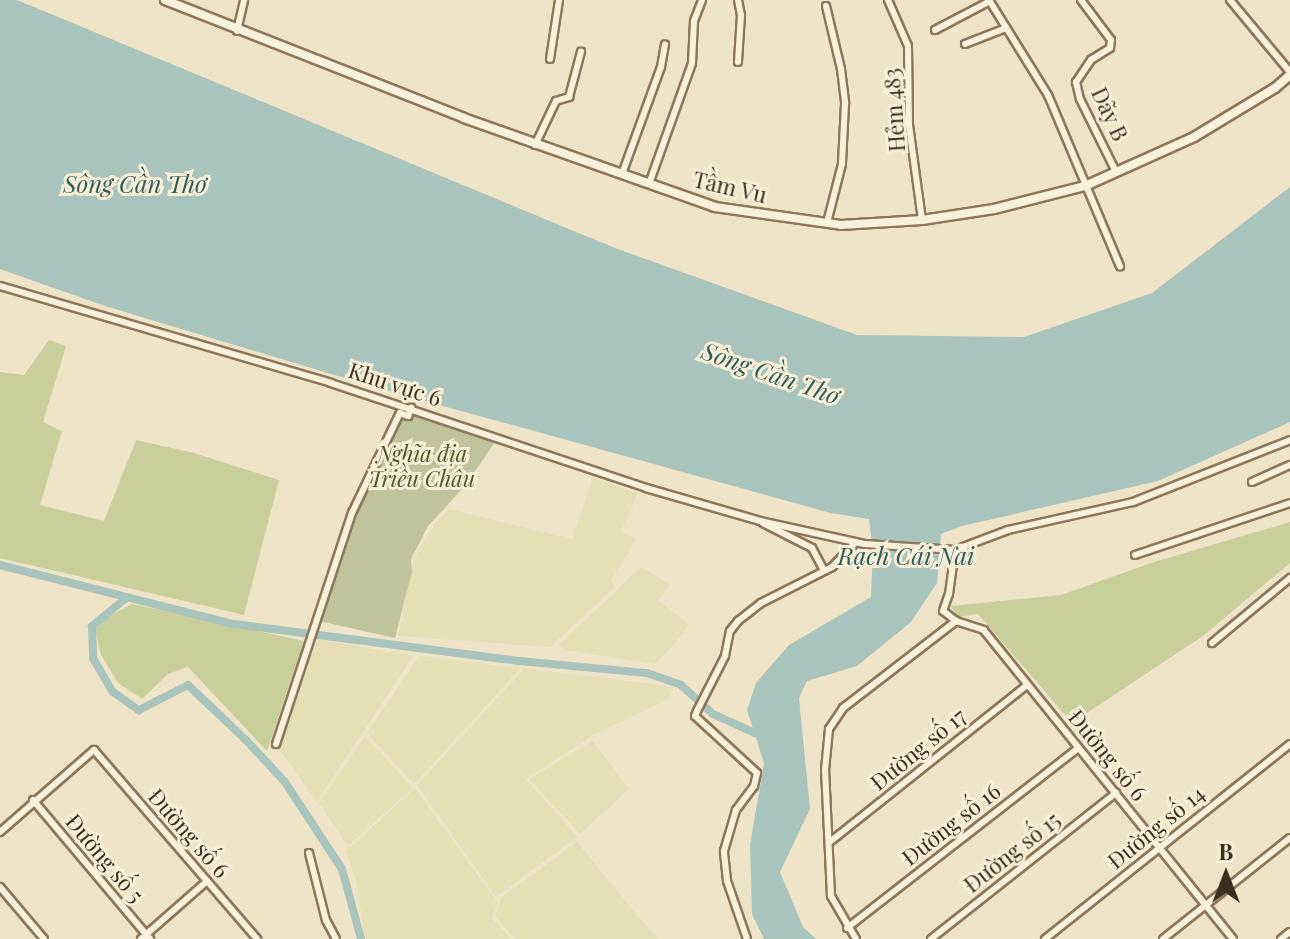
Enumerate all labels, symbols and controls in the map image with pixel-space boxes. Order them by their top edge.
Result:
street label: Hẻm 483 [878,67,910,153]
street label: Dãy B [1086,83,1134,145]
street label: Tầm Vu [690,166,770,208]
water label: Sông Cần Thơ [63,170,207,198]
water label: Sông Cần Thơ [698,336,844,410]
street label: Khu vực 6 [345,357,445,411]
park label: Nghĩa địa Triều Châu [369,440,475,492]
water label: Rạch Cái Nai [838,542,974,570]
street label: Đường số 17 [865,702,971,796]
street label: Đường số 6 [1063,704,1153,806]
street label: Đường số 16 [897,777,1005,871]
street label: Đường số 14 [1102,780,1210,874]
street label: Đường số 6 [143,783,235,883]
street label: Đường số 15 [959,806,1065,898]
street label: Đường số 5 [60,808,150,908]
north arrow [1186,835,1266,915]
text: B [1219,836,1233,866]

